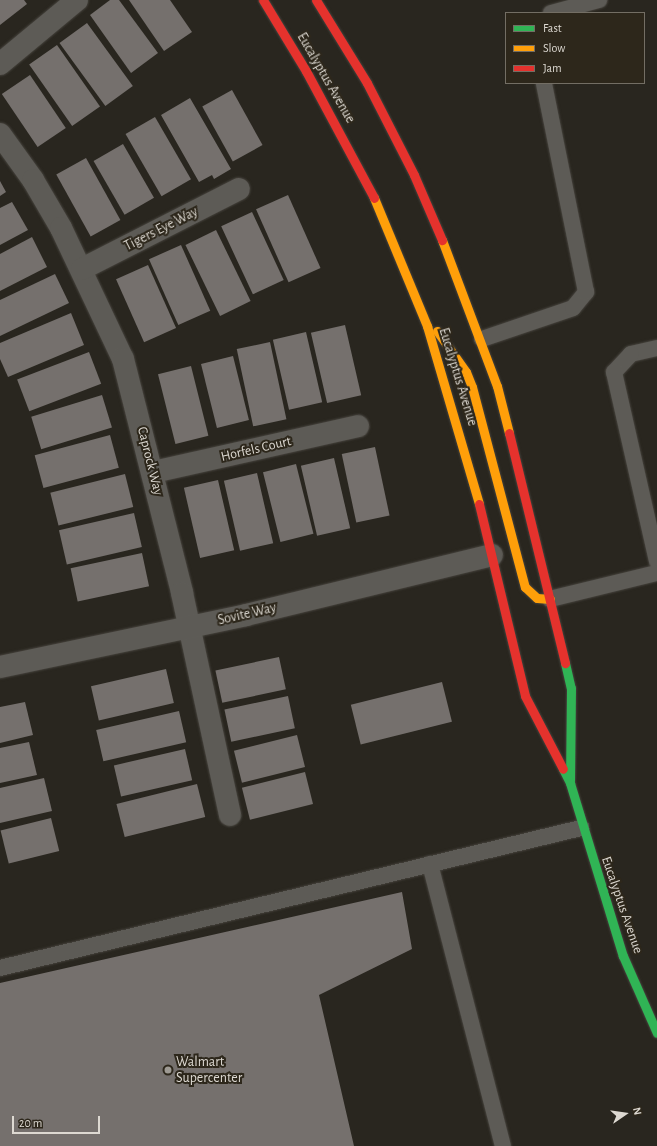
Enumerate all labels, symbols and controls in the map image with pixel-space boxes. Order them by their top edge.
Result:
legend [505,12,645,84]
text: Fast [543,22,562,34]
street label: Eucalyptus Avenue [293,30,359,126]
text: Slow [543,42,565,54]
text: Jam [543,62,562,74]
street label: Tigers Eye Way [121,203,201,255]
street label: Eucalyptus Avenue [435,326,481,428]
street label: Caprock Way [133,425,167,497]
street label: Horfels Court [219,433,293,465]
street label: Sovite Way [216,599,278,629]
street label: Eucalyptus Avenue [597,854,647,956]
place label: Walmart Supercenter [176,1054,242,1086]
marker: Walmart Supercenter [163,1065,173,1075]
north arrow [605,1094,645,1134]
text: N [631,1106,643,1116]
scale bar [14,1108,102,1134]
text: 20 m [19,1117,42,1129]

